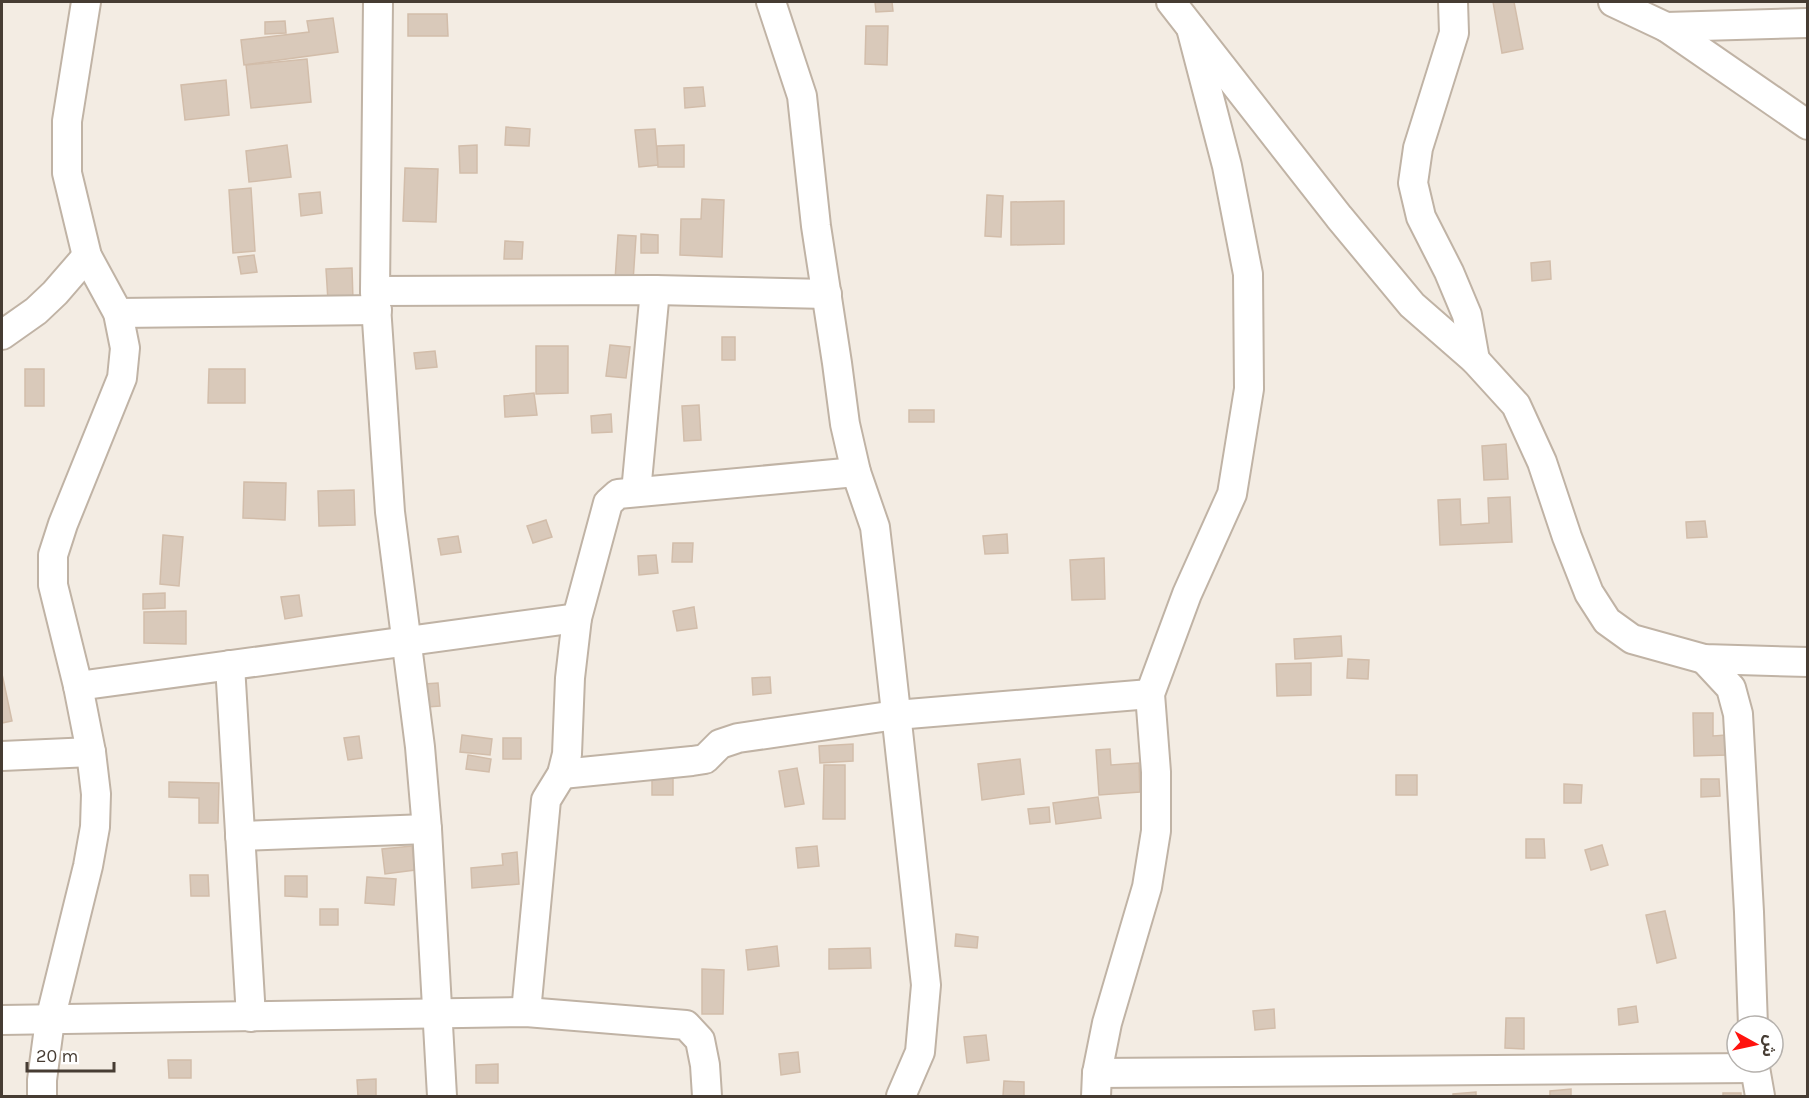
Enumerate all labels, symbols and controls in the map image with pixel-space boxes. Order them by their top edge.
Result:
north arrow [1725,1014,1785,1074]
text: ش [1758,1034,1780,1058]
scale bar [27,1035,114,1073]
text: 20 m [36,1045,78,1067]

